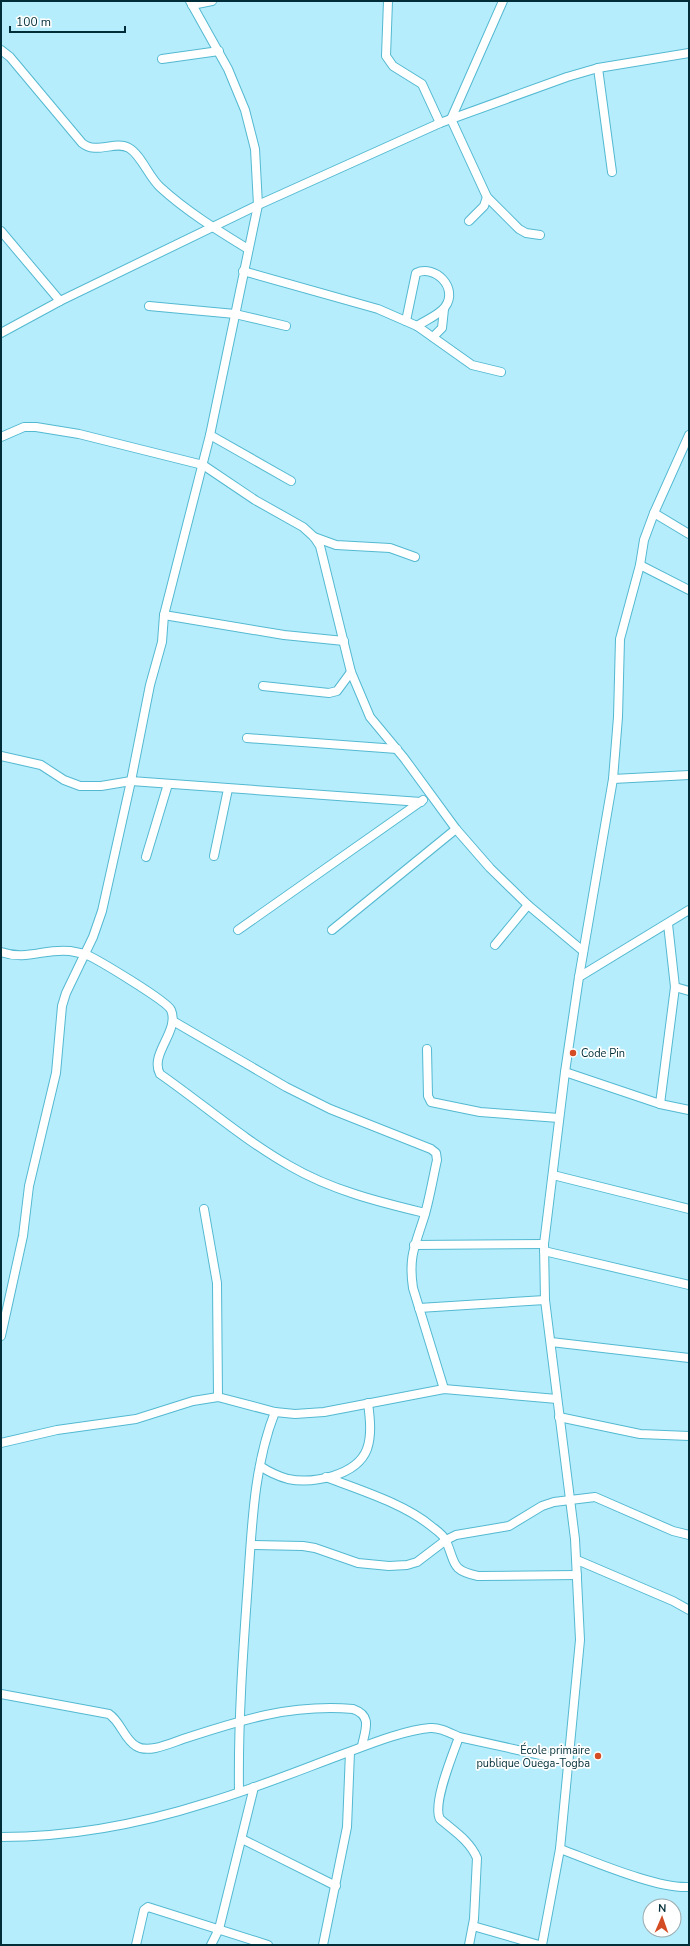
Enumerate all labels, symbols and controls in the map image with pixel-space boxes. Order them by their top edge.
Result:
scale bar [10,8,125,34]
text: 100 m [16,14,51,30]
place label: Code Pin [581,1046,625,1061]
marker: Code Pin [568,1048,578,1058]
place label: École primaire publique Ouega-Togba [476,1742,590,1771]
marker: École primaire publique Ouega-Togba [593,1751,603,1761]
north arrow [642,1898,682,1938]
text: N [658,1901,667,1916]

